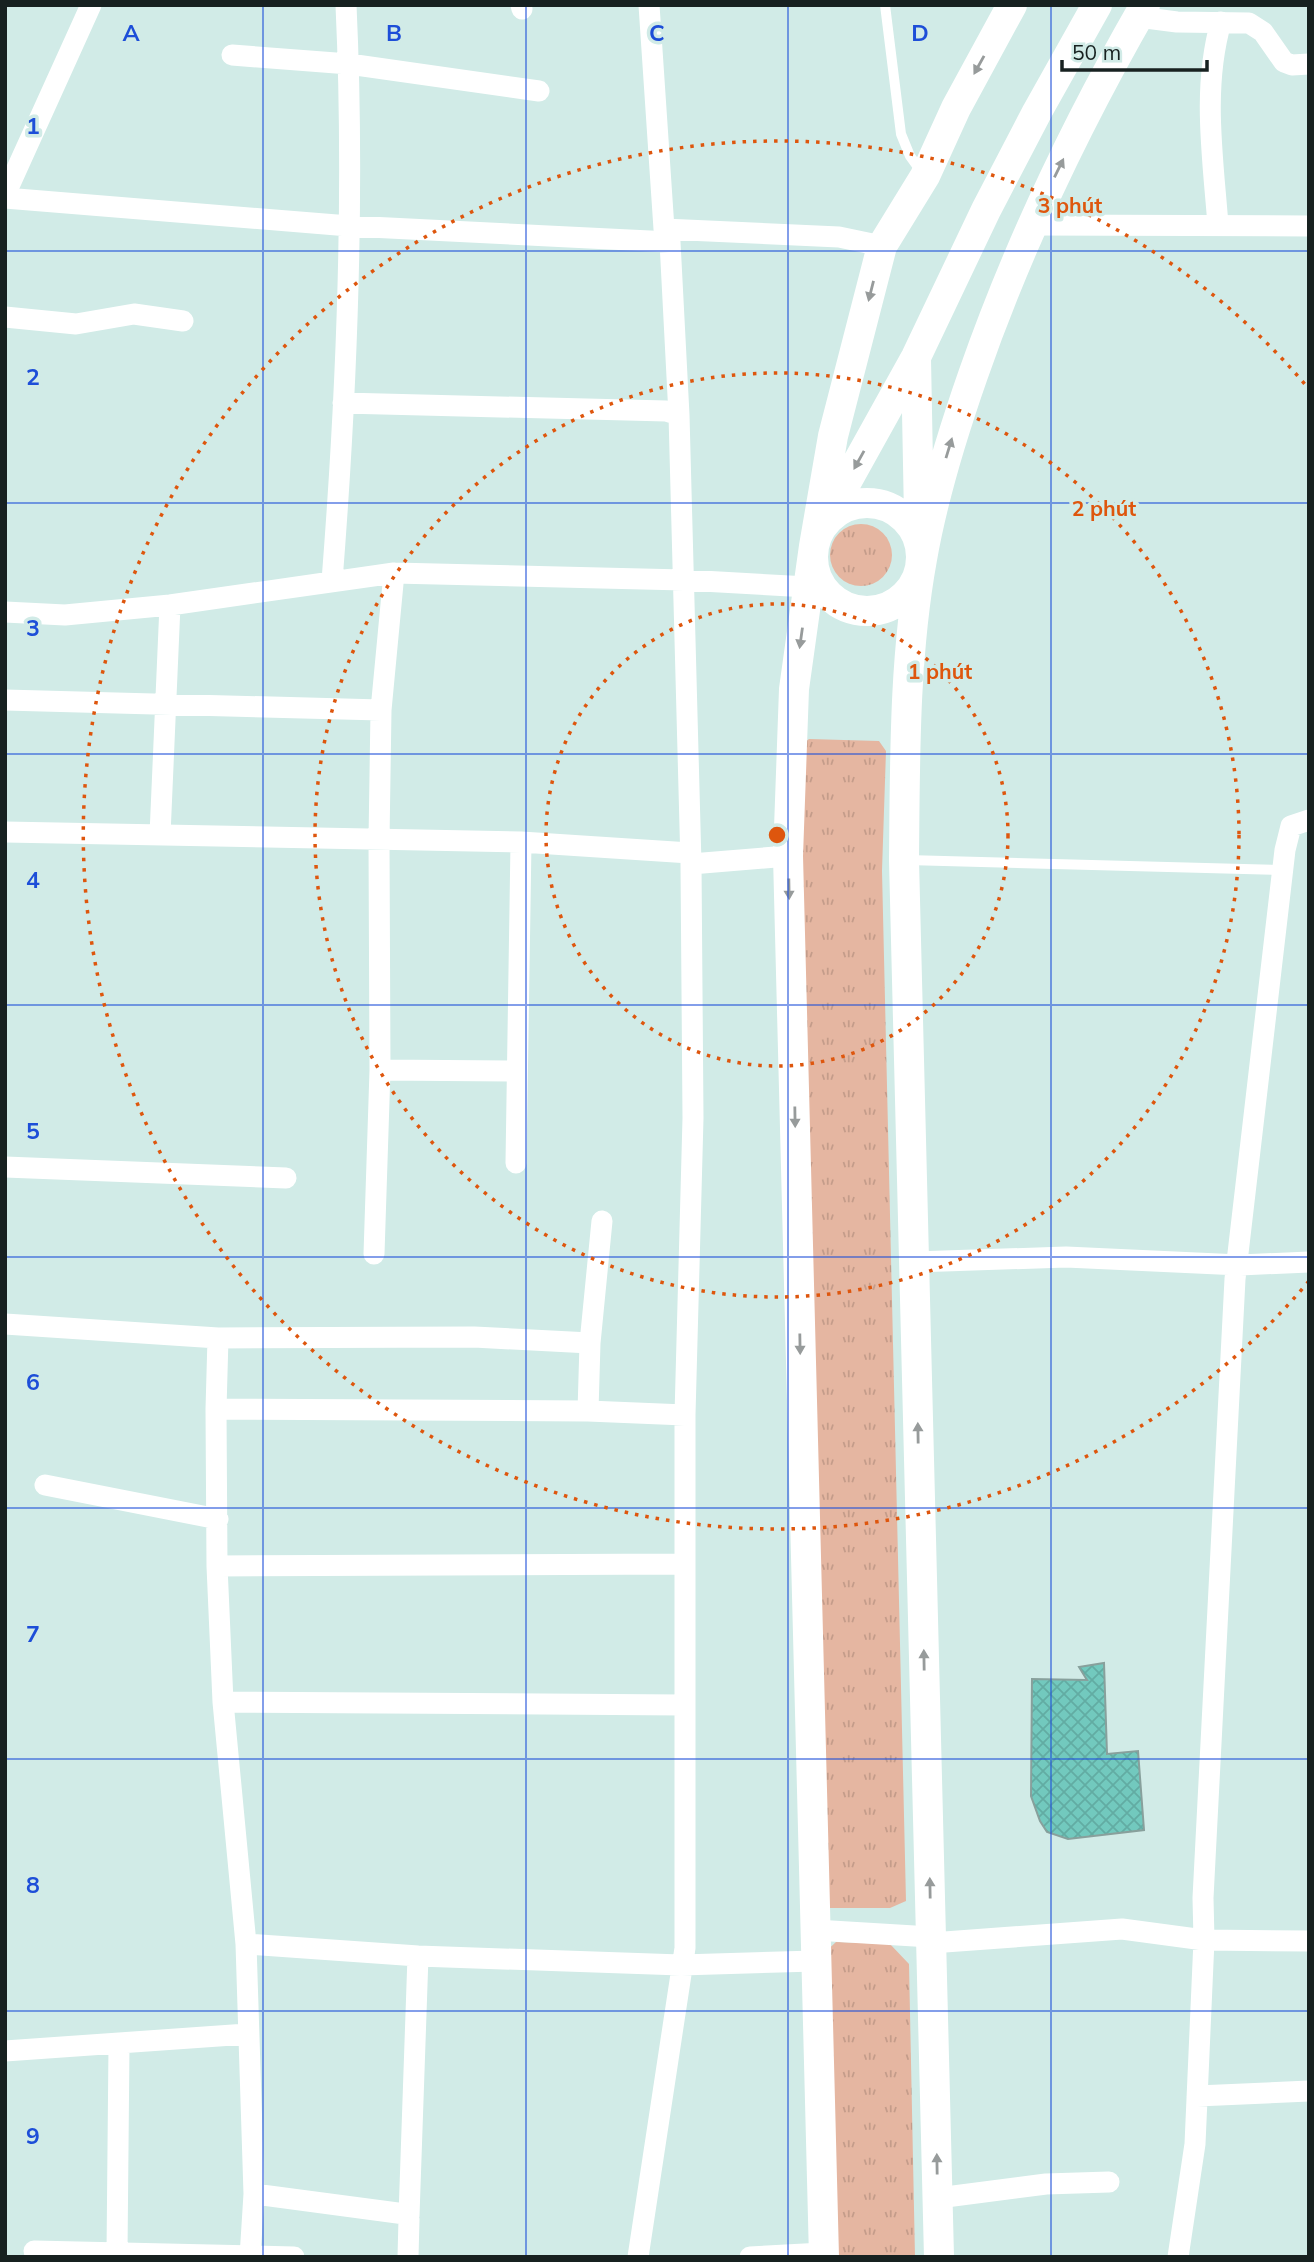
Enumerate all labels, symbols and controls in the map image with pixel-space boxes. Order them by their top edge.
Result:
text: A [122,18,140,47]
text: B [386,18,402,47]
text: C [649,18,665,47]
text: D [911,18,929,47]
scale bar [1062,28,1207,72]
text: 50 m [1072,39,1121,65]
one-way arrow [974,55,985,75]
text: 1 [26,111,40,140]
one-way arrow [1054,158,1065,179]
text: 3 phút [1038,192,1102,218]
one-way arrow [865,280,876,302]
text: 2 [26,362,40,391]
one-way arrow [945,438,955,459]
one-way arrow [853,450,865,469]
text: 2 phút [1072,495,1136,521]
text: 3 [26,613,40,642]
one-way arrow [796,627,807,649]
text: 1 phút [908,658,972,684]
centre of rings [765,823,789,847]
text: 4 [26,865,40,894]
one-way arrow [783,879,795,901]
one-way arrow [789,1106,800,1128]
text: 5 [26,1116,40,1145]
one-way arrow [795,1333,806,1355]
text: 6 [26,1367,40,1396]
one-way arrow [913,1422,924,1444]
text: 7 [26,1619,40,1648]
one-way arrow [918,1649,930,1671]
text: 8 [26,1870,40,1899]
one-way arrow [924,1876,935,1898]
text: 9 [26,2121,40,2150]
one-way arrow [931,2153,942,2175]

